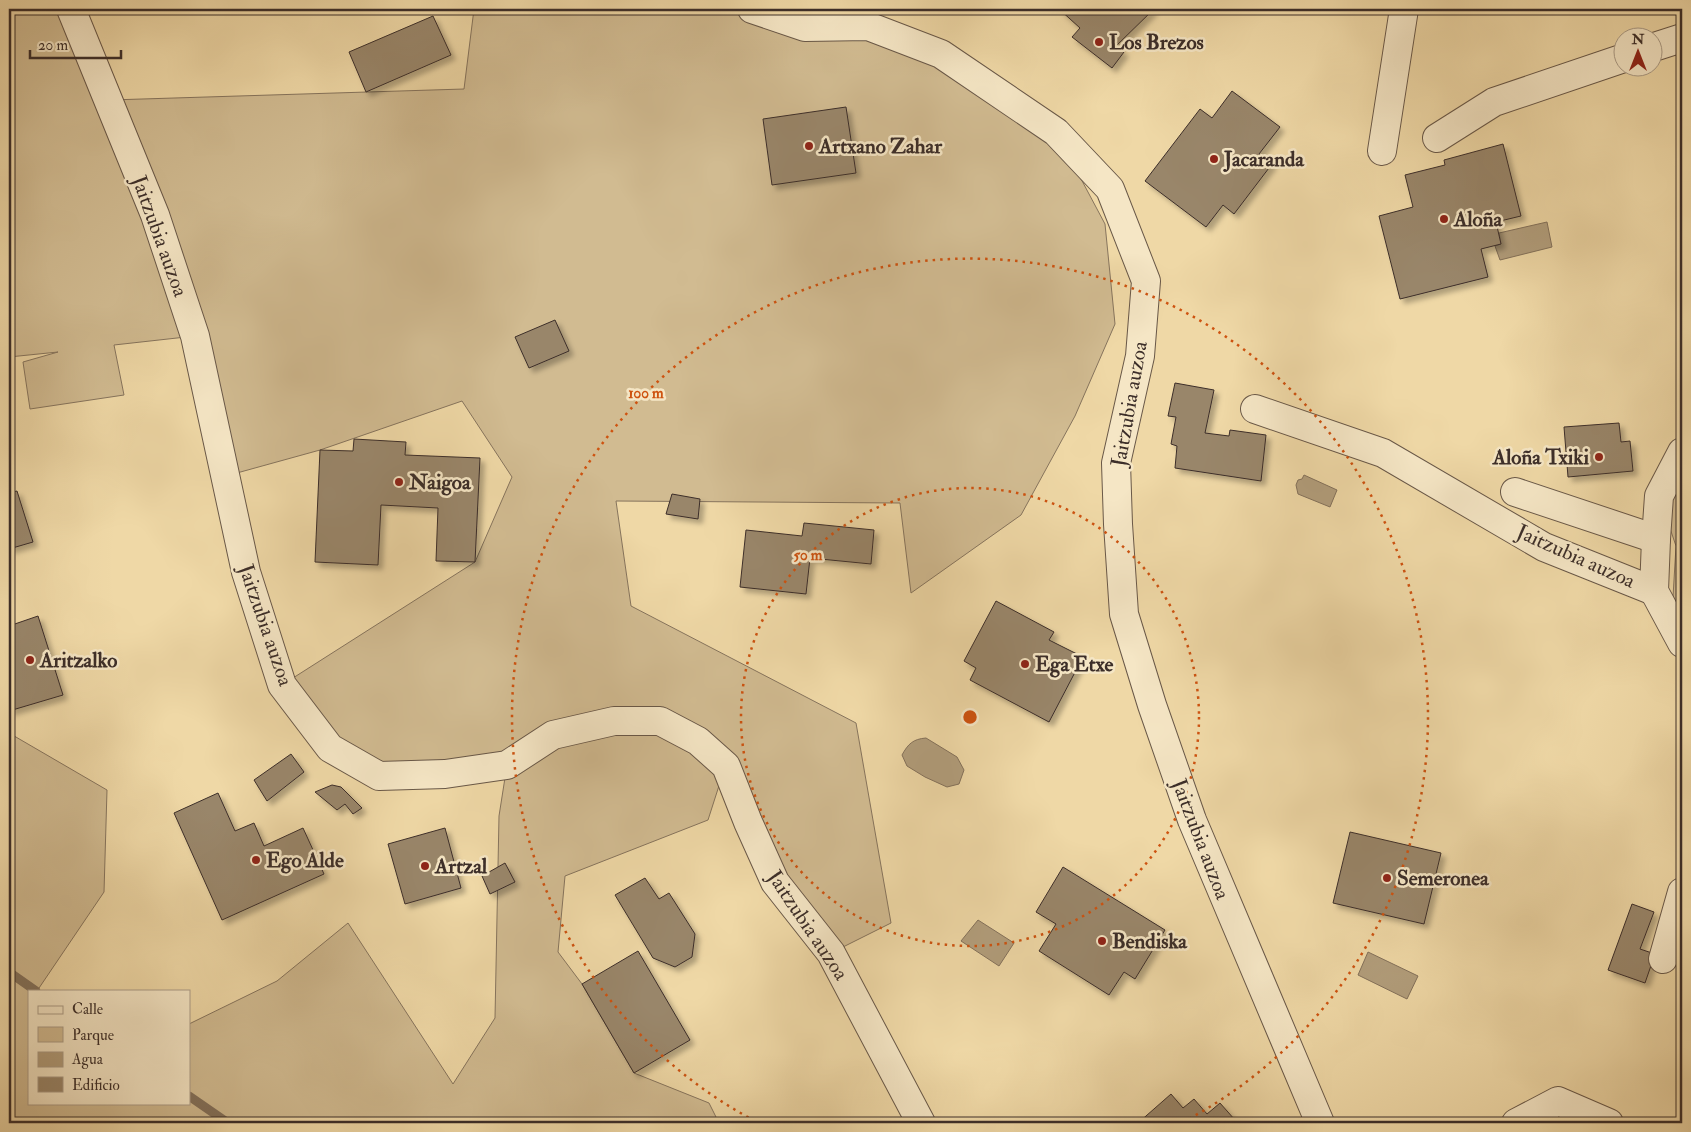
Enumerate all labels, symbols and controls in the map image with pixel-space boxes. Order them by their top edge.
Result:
scale bar [30,28,121,60]
north arrow [1614,28,1664,78]
place label: Los Brezos [1109,29,1204,56]
text: N [1631,31,1645,48]
text: 20 m [38,36,68,55]
marker: Los Brezos [1093,36,1105,48]
place label: Artxano Zahar [818,133,943,160]
marker: Artxano Zahar [803,140,815,152]
place label: Jacaranda [1223,146,1305,173]
marker: Jacaranda [1208,153,1220,165]
street label: Jaitzubia auzoa [125,171,194,301]
place label: Aloña [1453,206,1504,233]
marker: Aloña [1438,213,1450,225]
street label: Jaitzubia auzoa [1105,339,1154,470]
text: 100 m [628,384,664,403]
place label: Aloña Txiki [1492,444,1589,471]
marker: Aloña Txiki [1593,451,1605,463]
place label: Naigoa [408,469,472,496]
marker: Naigoa [393,476,405,488]
street label: Jaitzubia auzoa [1511,518,1640,595]
text: 50 m [794,546,823,565]
street label: Jaitzubia auzoa [232,560,299,690]
place label: Aritzalko [39,647,117,674]
place label: Ega Etxe [1035,651,1114,678]
marker: Aritzalko [24,654,36,666]
marker: Ega Etxe [1019,658,1031,670]
centre of rings [961,708,979,726]
street label: Jaitzubia auzoa [1165,774,1236,904]
place label: Ego Alde [266,847,344,874]
place label: Artzal [434,853,488,880]
marker: Ego Alde [250,854,262,866]
marker: Artzal [419,860,431,872]
street label: Jaitzubia auzoa [760,864,855,986]
place label: Semeronea [1397,865,1490,892]
marker: Semeronea [1381,872,1393,884]
place label: Bendiska [1112,928,1188,955]
marker: Bendiska [1096,935,1108,947]
legend [28,990,190,1104]
text: Calle [72,1000,103,1019]
text: Parque [72,1026,114,1045]
text: Agua [71,1050,104,1069]
text: Edificio [72,1076,120,1095]

